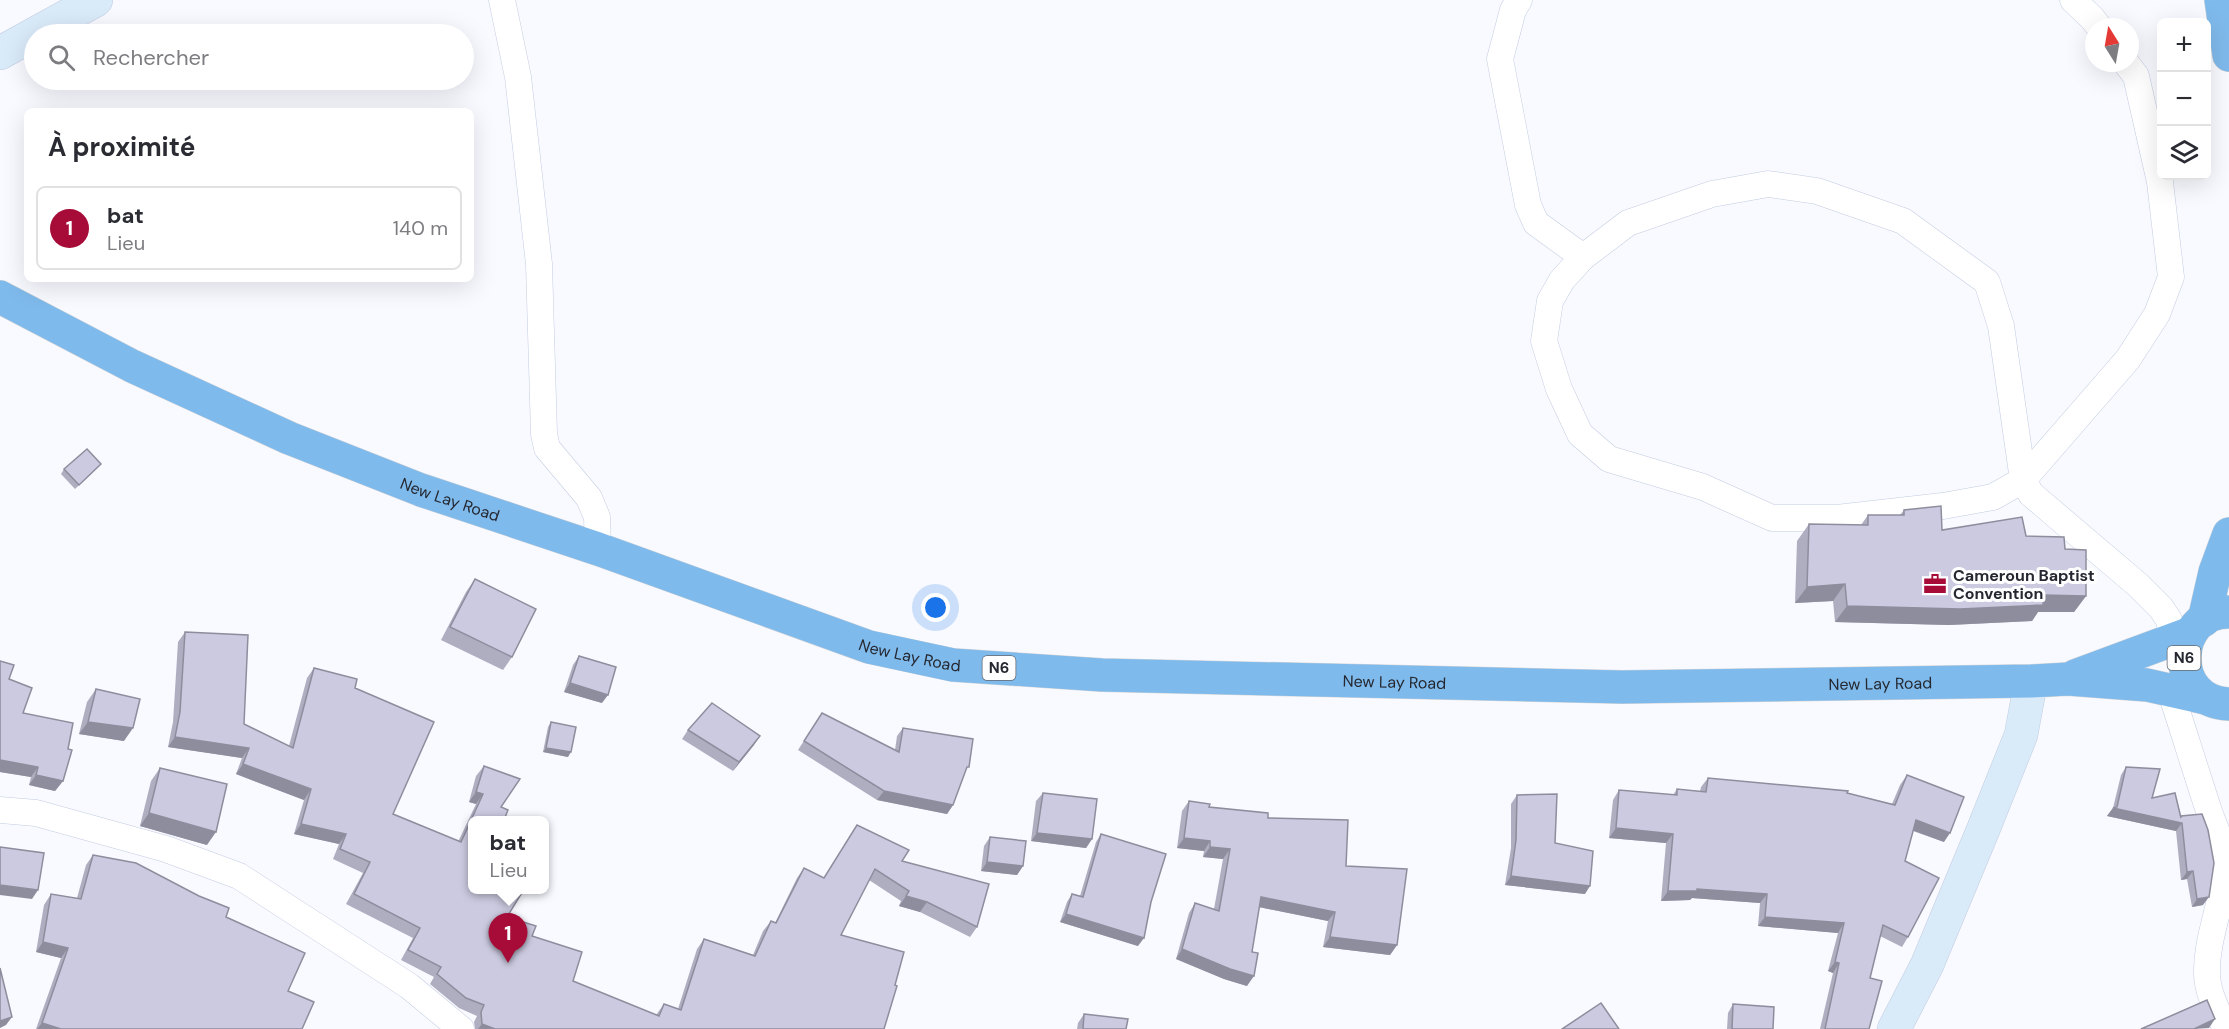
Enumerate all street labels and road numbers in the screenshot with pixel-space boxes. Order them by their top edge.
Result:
street label: New Lay Road [397,473,502,526]
street label: New Lay Road [856,634,961,676]
road number: N6 [2168,646,2200,670]
road number: N6 [982,656,1016,680]
street label: New Lay Road [1342,671,1446,694]
street label: New Lay Road [1828,672,1932,695]

